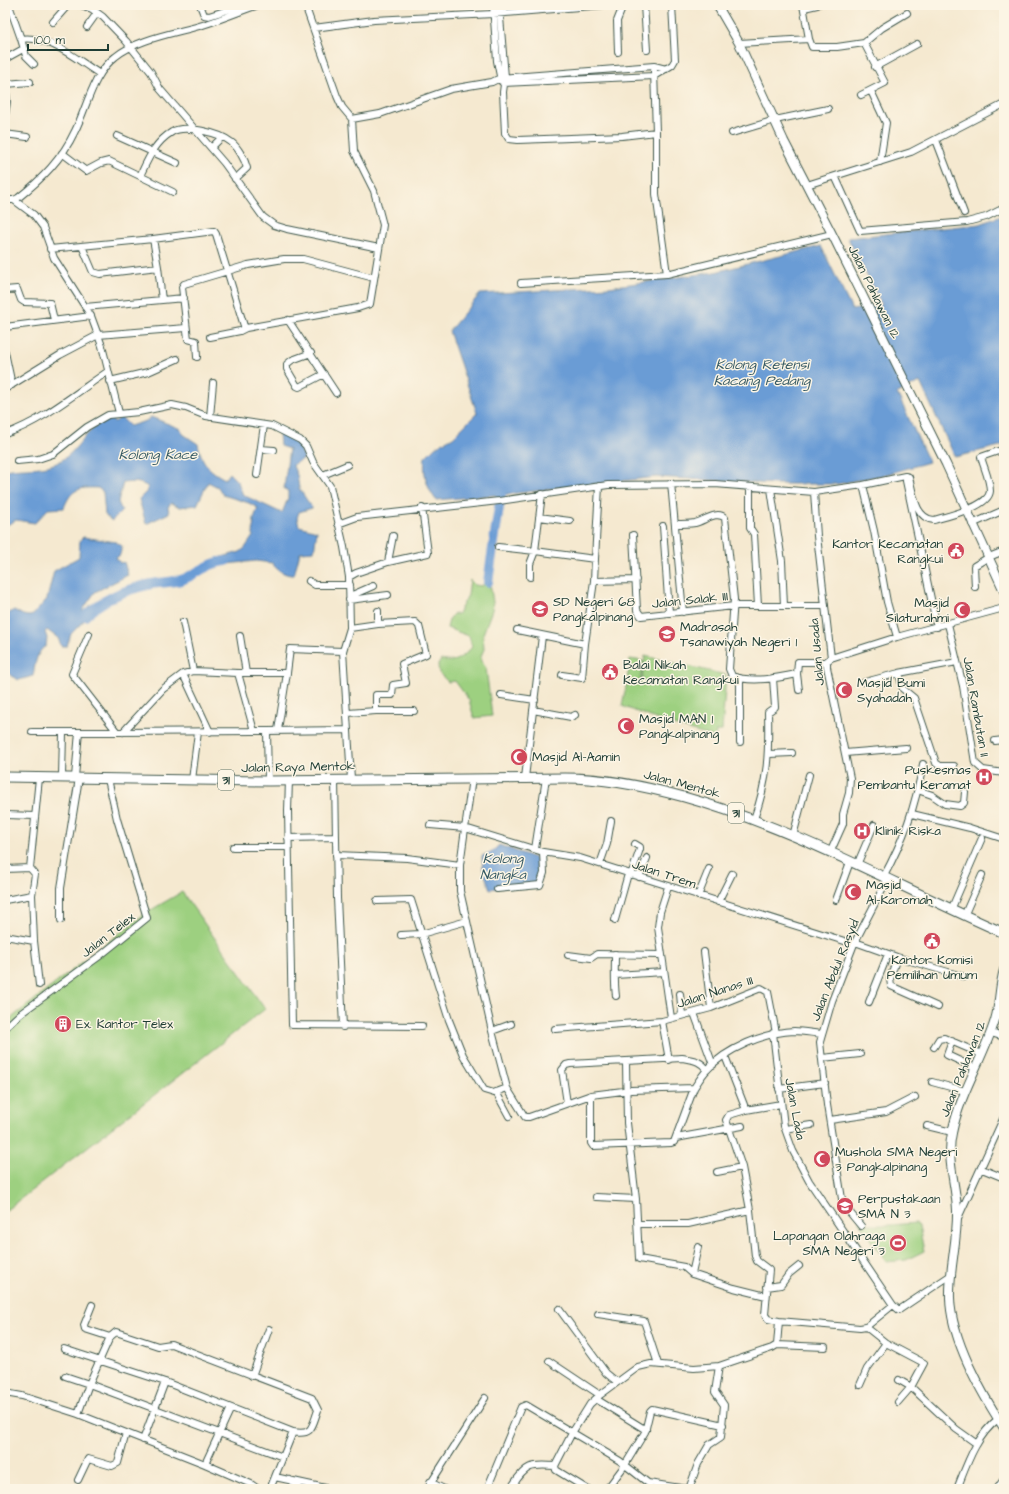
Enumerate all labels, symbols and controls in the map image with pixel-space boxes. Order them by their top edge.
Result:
scale bar [28,26,108,52]
text: 100 m [34,32,65,49]
street label: Jalan Pahlawan 12 [844,242,905,342]
water label: Kolong Retensi Kacang Pedang [714,355,811,391]
water label: Kolong Kace [119,445,199,465]
place label: Kantor Kecamatan Rangkui [832,535,943,569]
public building icon: Kantor Kecamatan Rangkui [946,541,966,561]
street label: Jalan Salak III [651,587,729,613]
place label: SD Negeri 68 Pangkalpinang [553,593,635,627]
place label: Masjid Silaturahmi [886,594,949,627]
school or university icon: SD Negeri 68 Pangkalpinang [530,599,550,619]
mosque icon: Masjid Silaturahmi [952,600,972,620]
street label: Jalan Usada [805,617,829,686]
place label: Madrasah Tsanawiyah Negeri 1 [680,618,797,652]
school or university icon: Madrasah Tsanawiyah Negeri 1 [657,624,677,644]
place label: Balai Nikah Kecamatan Rangkui [623,656,739,690]
street label: Jalan Rambutan II [958,656,994,758]
public building icon: Balai Nikah Kecamatan Rangkui [600,662,620,682]
place label: Masjid Bumi Syahadah [857,674,925,708]
mosque icon: Masjid Bumi Syahadah [834,680,854,700]
place label: Masjid MAN 1 Pangkalpinang [639,710,720,744]
mosque icon: Masjid MAN 1 Pangkalpinang [616,716,636,736]
mosque icon: Masjid Al-Aamin [509,747,529,767]
place label: Masjid Al-Aamin [532,748,620,766]
street label: Jalan Raya Mentok [241,757,355,778]
place label: Puskesmas Pembantu Keramat [857,761,972,794]
street label: Jalan Mentok [642,765,722,803]
hospital icon: Puskesmas Pembantu Keramat [974,767,994,787]
road number: 31 [218,770,234,790]
road number: 31 [728,803,744,823]
hospital icon: Klinik Riska [852,821,872,841]
place label: Klinik Riska [875,822,941,840]
water label: Kolong Nangka [480,849,527,885]
street label: Jalan Trem [630,855,699,893]
place label: Masjid Al-Karomah [866,876,933,909]
mosque icon: Masjid Al-Karomah [843,882,863,902]
street label: Jalan Telex [77,908,140,962]
street label: Jalan Abdul Rasyid [806,916,865,1024]
public building icon: Kantor Komisi Pemilihan Umum [922,931,942,951]
place label: Kantor Komisi Pemilihan Umum [887,951,978,984]
street label: Jalan Nanas III [674,971,756,1013]
building icon: Ex. Kantor Telex [53,1014,73,1034]
place label: Ex. Kantor Telex [76,1015,174,1033]
street label: Jalan Pahlawan 12 [936,1018,991,1120]
street label: Jalan Lada [780,1076,810,1142]
place label: Mushola SMA Negeri 3 Pangkalpinang [835,1143,957,1177]
mosque icon: Mushola SMA Negeri 3 Pangkalpinang [812,1149,832,1169]
place label: Perpustakaan SMA N 3 [858,1190,941,1223]
school or university icon: Perpustakaan SMA N 3 [835,1196,855,1216]
place label: Lapangan Olahraga SMA Negeri 3 [773,1227,885,1261]
sports icon: Lapangan Olahraga SMA Negeri 3 [888,1233,908,1253]

